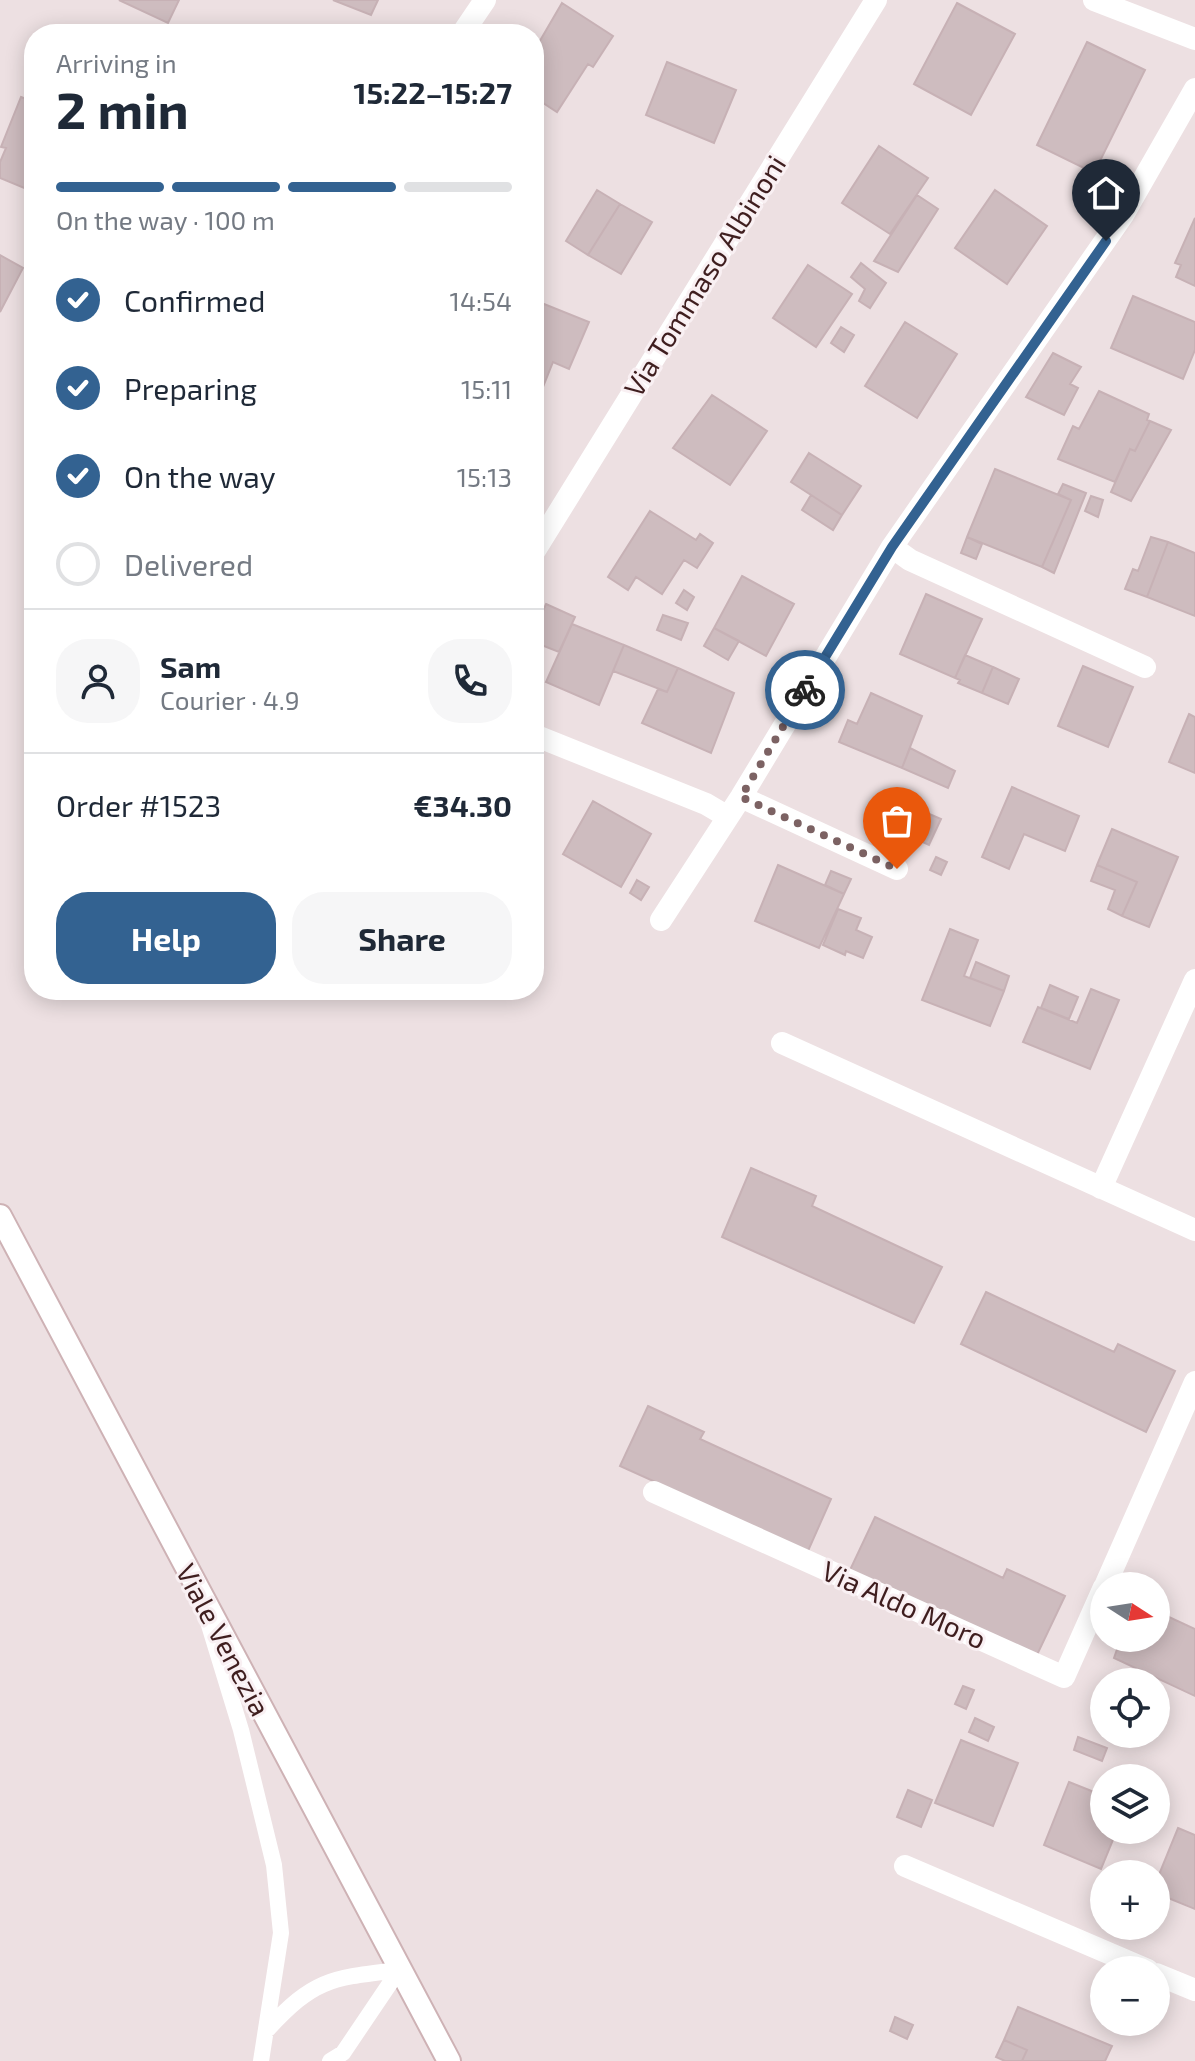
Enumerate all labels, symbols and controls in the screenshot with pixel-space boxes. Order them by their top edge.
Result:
text: Arriving in [56,47,177,78]
text: 15:22–15:27 [354,74,512,110]
text: 2 min [56,77,189,139]
street label: Via Tommaso Albinoni [616,149,792,402]
pin [1072,159,1140,241]
icon: home [1084,171,1128,215]
text: On the way · 100 m [56,204,275,235]
icon: check [56,278,100,322]
text: Confirmed [124,282,265,318]
text: 14:54 [450,285,512,316]
icon: check [56,366,100,410]
text: Preparing [124,370,257,406]
text: 15:11 [461,373,512,404]
icon: check [56,454,100,498]
text: On the way [124,458,276,494]
text: 15:13 [457,461,512,492]
text: Delivered [124,546,253,582]
button: person [56,639,140,723]
button: phone [428,639,512,723]
text: Sam [160,648,221,684]
courier [765,650,845,730]
icon: bike [783,668,827,712]
text: Courier · 4.9 [160,684,300,715]
text: Order #1523 [56,787,221,823]
text: €34.30 [413,787,512,823]
pin [863,787,931,869]
icon: bag [875,799,919,843]
button: Help [56,892,276,984]
button: Share [292,892,512,984]
street label: Via Aldo Moro [817,1553,992,1655]
street label: Viale Venezia [170,1558,278,1721]
north arrow [1090,1572,1170,1652]
map controls [1090,1572,1170,2036]
button: locate [1090,1668,1170,1748]
button: layers [1090,1764,1170,1844]
button: + [1090,1860,1170,1940]
button: − [1090,1956,1170,2036]

